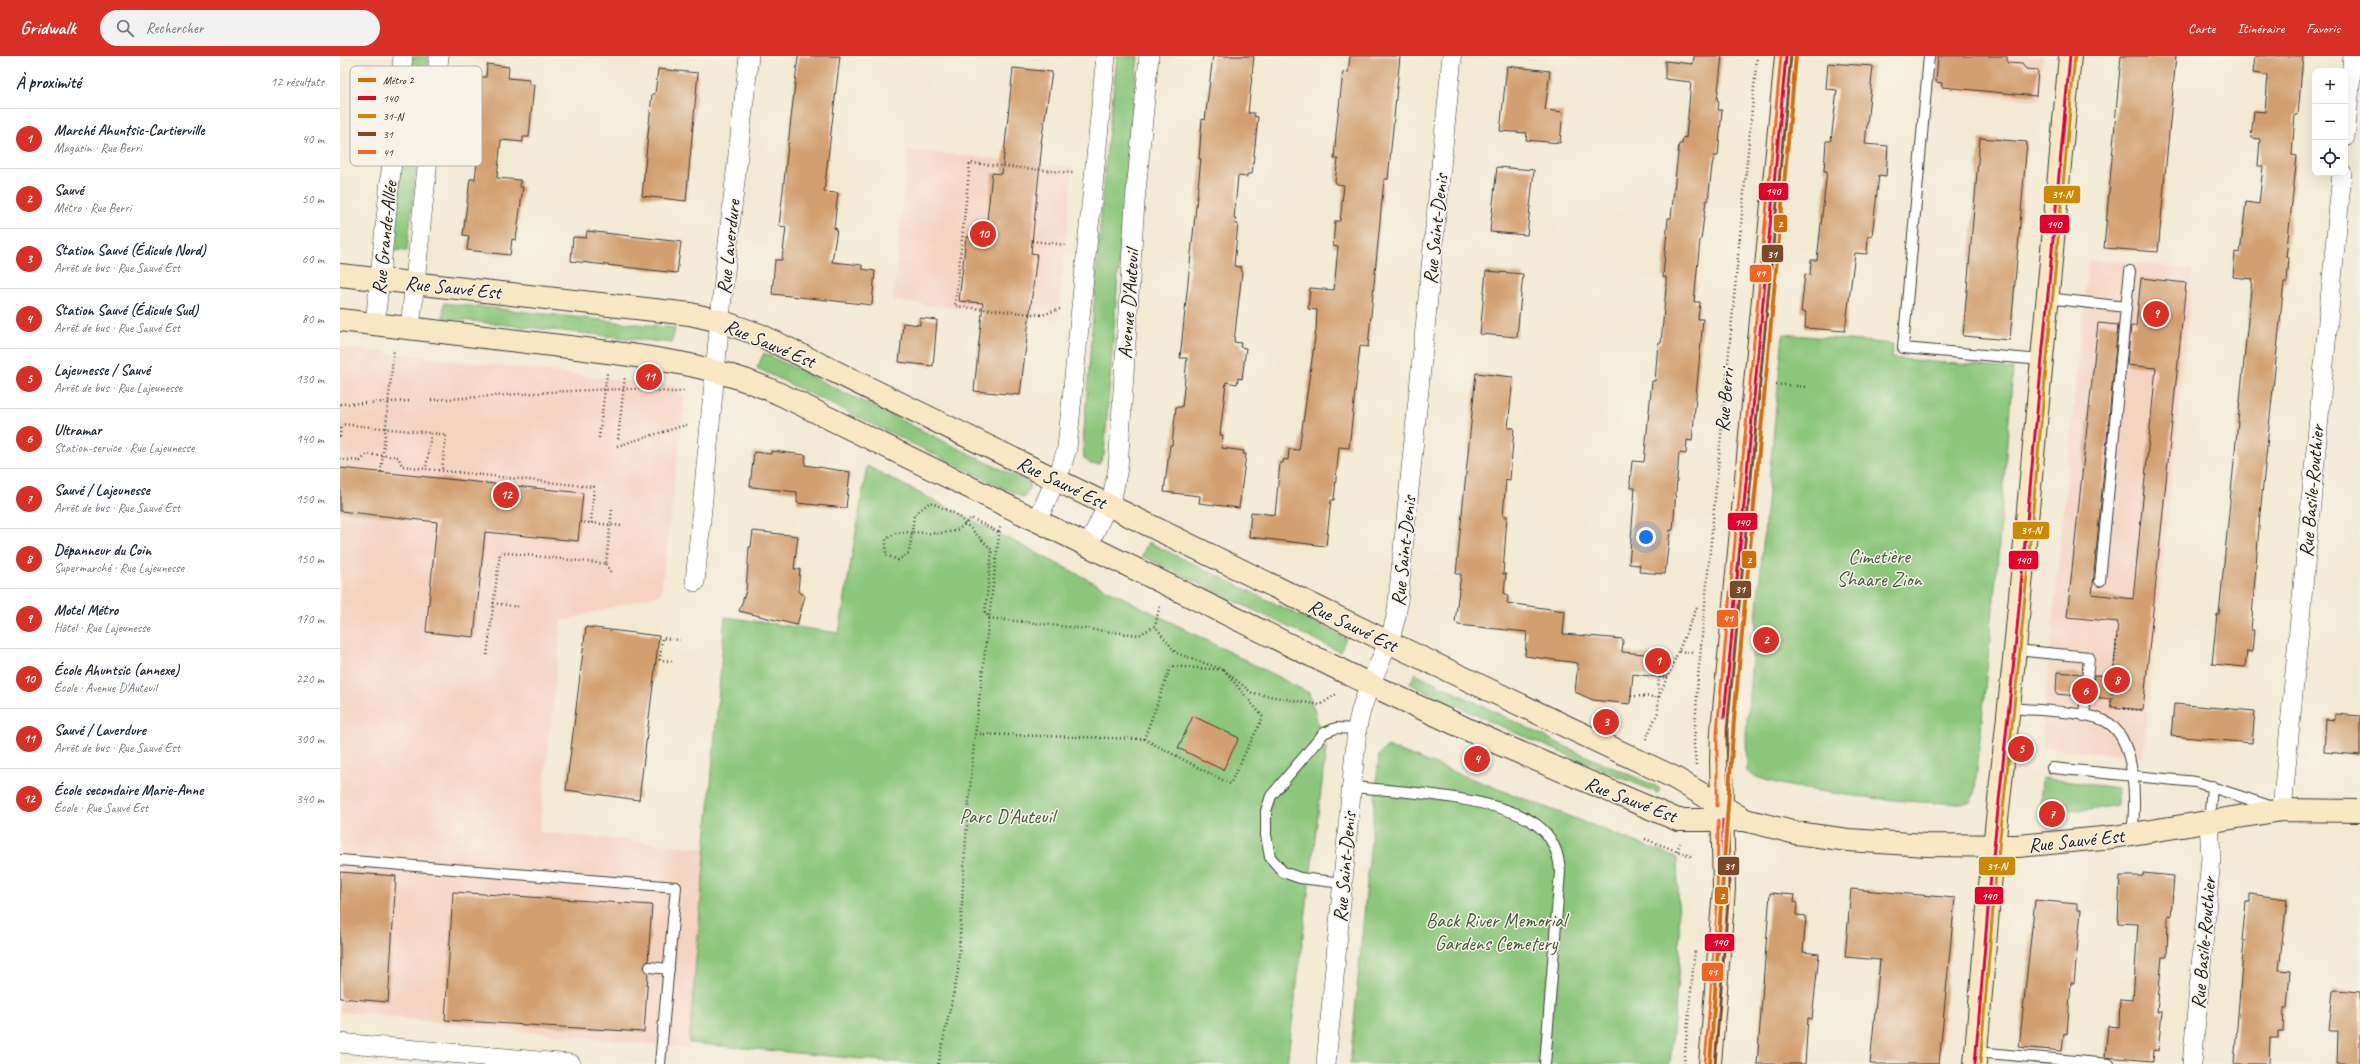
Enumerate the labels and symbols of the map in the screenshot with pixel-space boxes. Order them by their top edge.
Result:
legend [350,66,482,166]
text: Métro 2 [383,73,415,87]
text: 140 [383,91,399,105]
text: 31-N [383,109,405,123]
text: 31 [383,127,394,141]
text: 41 [383,145,394,159]
street label: Rue Saint-Denis [1417,171,1454,285]
street label: Rue Grande-Allée [366,179,403,296]
line badge: 140 [1758,182,1789,201]
text: 140 [1766,184,1781,198]
line badge: 31-N [2043,185,2081,204]
text: 31-N [2052,187,2074,201]
street label: Rue Laverdure [711,197,746,296]
line badge: 2 [1773,214,1788,233]
line badge: 140 [2039,214,2070,234]
text: 2 [1778,217,1784,231]
text: 140 [2047,217,2062,231]
pin: 10 [970,219,996,249]
line badge: 31 [1761,244,1784,263]
street label: Avenue D'Auteuil [1112,245,1145,360]
text: 31 [1767,247,1778,261]
line badge: 41 [1749,264,1772,283]
text: 41 [1755,266,1766,280]
street label: Rue Sauvé Est [404,270,504,305]
pin: 9 [2143,299,2169,329]
street label: Rue Sauvé Est [721,313,821,375]
pin: 11 [636,362,662,392]
street label: Rue Berri [1709,365,1740,433]
street label: Rue Basile-Routhier [2293,422,2330,558]
street label: Rue Sauvé Est [1013,450,1113,516]
pin: 12 [493,480,519,510]
street label: Rue Saint-Denis [1385,493,1422,607]
line badge: 140 [1727,512,1758,531]
text: 140 [1735,515,1750,529]
line badge: 31-N [2012,521,2050,540]
text: 31-N [2021,523,2043,537]
your location [1636,527,1656,547]
park label: Cimetière Shaare Zion [1837,544,1922,592]
line badge: 2 [1741,550,1757,569]
line badge: 140 [2008,550,2039,570]
text: 2 [1747,553,1753,567]
text: 140 [2016,553,2031,567]
line badge: 31 [1729,580,1752,599]
text: 31 [1735,582,1746,596]
street label: Rue Sauvé Est [1304,593,1404,659]
line badge: 41 [1716,609,1739,628]
text: 41 [1723,611,1734,625]
pin: 2 [1753,625,1779,655]
pin: 1 [1645,646,1671,676]
pin: 8 [2104,665,2130,695]
pin: 6 [2072,676,2098,706]
pin: 3 [1593,707,1619,737]
pin: 5 [2008,734,2034,764]
pin: 4 [1464,744,1490,774]
street label: Rue Sauvé Est [1581,771,1682,829]
pin: 7 [2039,799,2065,829]
park label: Parc D'Auteuil [959,804,1058,829]
street label: Rue Saint-Denis [1327,809,1362,923]
street label: Rue Sauvé Est [2027,823,2128,858]
line badge: 31 [1717,856,1740,876]
line badge: 31-N [1978,856,2016,876]
text: 31 [1724,859,1735,873]
text: 31-N [1987,859,2009,873]
street label: Rue Basile-Routhier [2185,874,2222,1010]
line badge: 2 [1714,886,1729,905]
line badge: 140 [1974,886,2004,905]
text: 2 [1720,889,1726,903]
text: 140 [1982,889,1997,903]
park label: Back River Memorial Gardens Cemetery [1426,908,1570,956]
line badge: 140 [1704,933,1735,952]
text: 140 [1713,935,1728,949]
line badge: 41 [1701,962,1724,982]
text: 41 [1707,965,1718,979]

